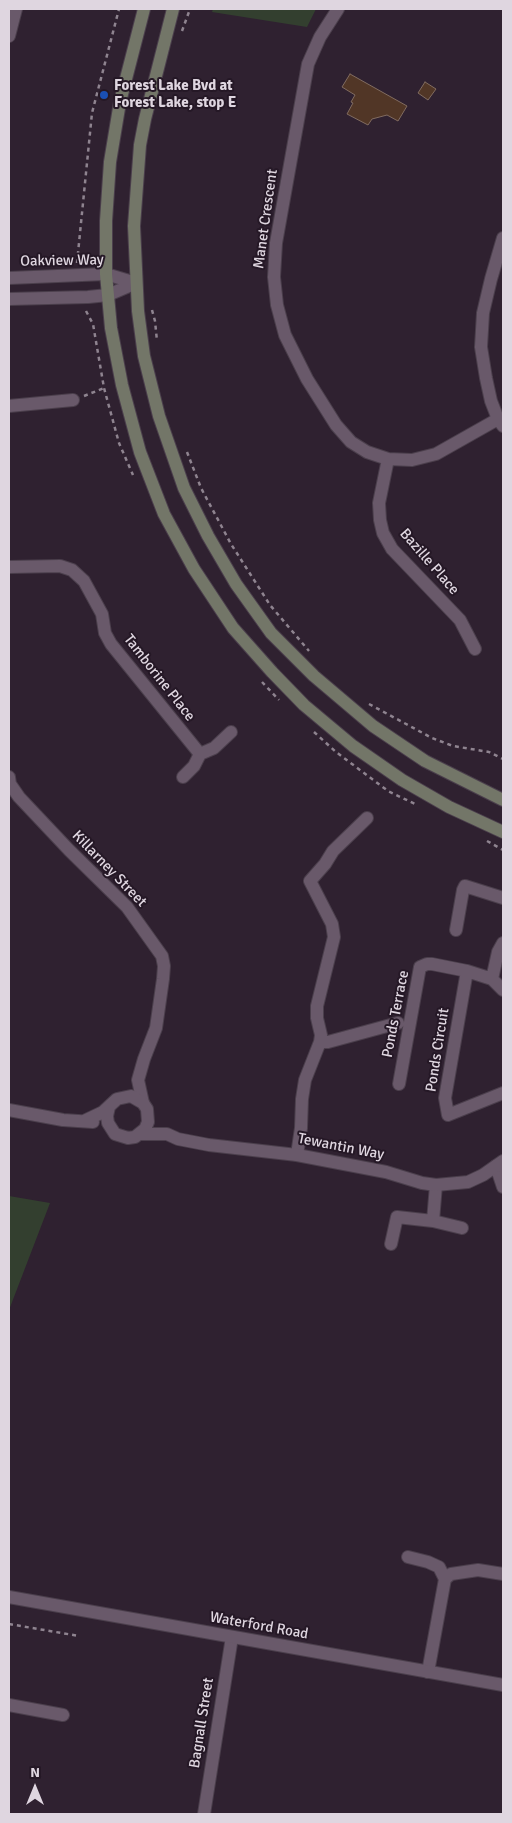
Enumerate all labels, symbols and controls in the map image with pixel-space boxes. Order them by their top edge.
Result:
place label: Forest Lake Bvd at Forest Lake, stop E [114,77,236,112]
marker: Forest Lake Bvd at Forest Lake, stop E [98,89,110,101]
street label: Manet Crescent [250,168,282,270]
street label: Oakview Way [20,251,104,271]
street label: Bazille Place [395,525,463,599]
street label: Tamborine Place [119,631,199,725]
street label: Killarney Street [68,827,150,911]
street label: Ponds Terrace [379,969,413,1059]
street label: Ponds Circuit [422,1007,454,1093]
street label: Tewantin Way [296,1130,386,1164]
street label: Waterford Road [208,1608,310,1644]
street label: Bagnall Street [186,1676,218,1770]
north arrow [10,1763,60,1813]
text: N [30,1764,40,1781]

